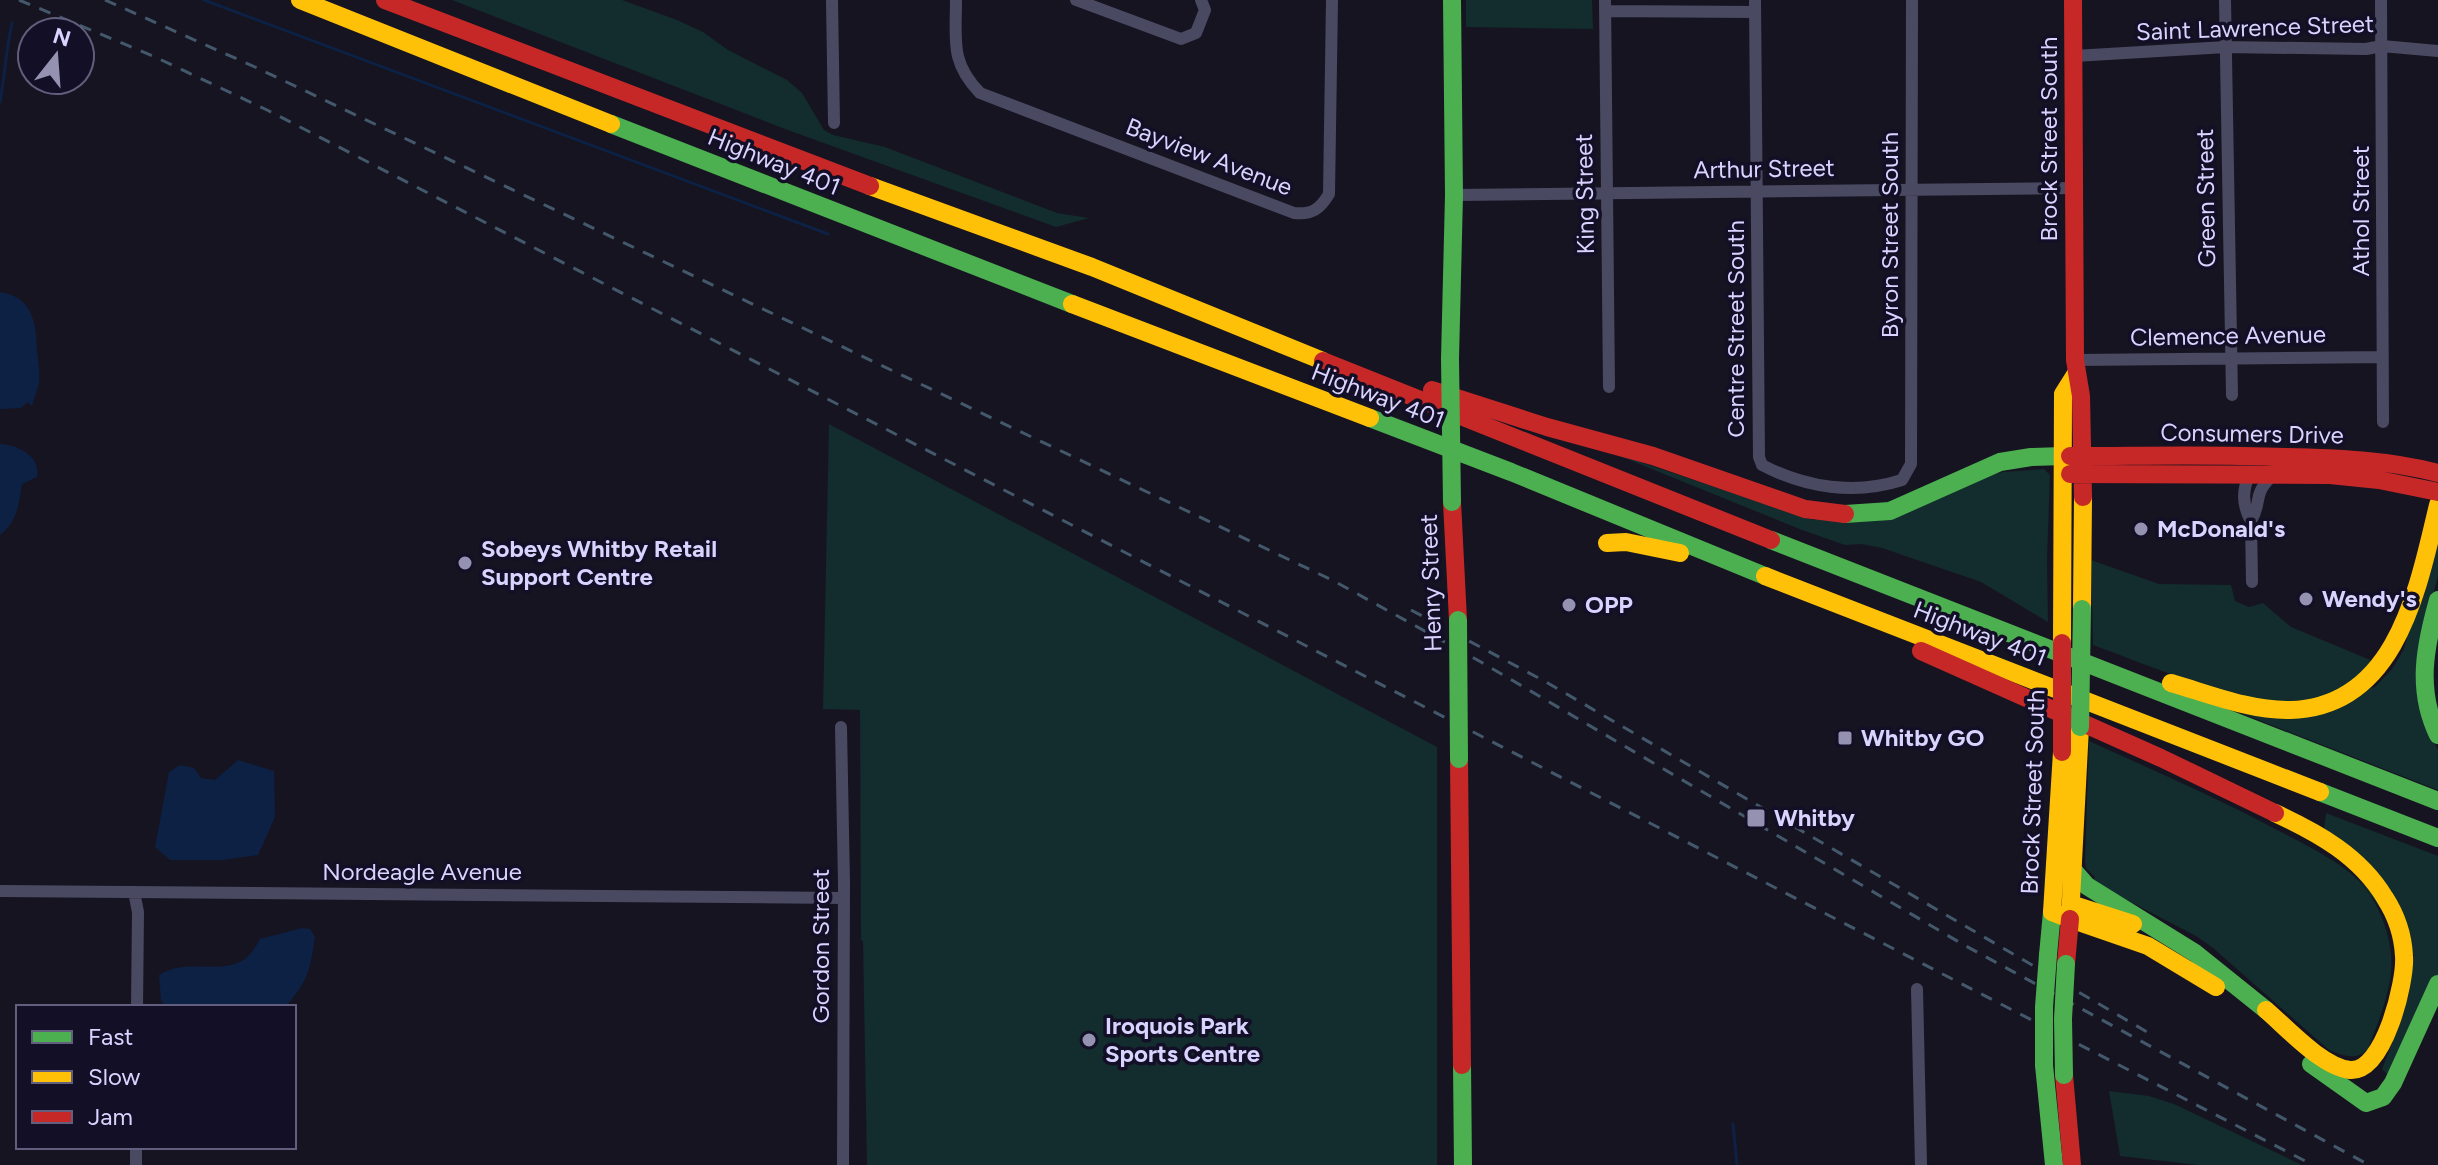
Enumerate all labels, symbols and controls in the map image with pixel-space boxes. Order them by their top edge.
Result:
street label: Saint Lawrence Street [2135,9,2374,46]
north arrow [16,16,96,96]
text: N [50,22,74,53]
street label: Brock Street South [2034,37,2063,241]
street label: Bayview Avenue [1122,111,1297,202]
street label: Highway 401 [704,122,845,201]
street label: Green Street [2190,128,2221,268]
street label: Byron Street South [1875,132,1904,338]
street label: King Street [1569,133,1600,255]
street label: Athol Street [2346,145,2375,277]
street label: Arthur Street [1693,153,1835,184]
street label: Centre Street South [1721,220,1750,438]
street label: Clemence Avenue [2130,319,2326,352]
street label: Highway 401 [1308,357,1449,434]
street label: Consumers Drive [2160,417,2344,450]
street label: Henry Street [1414,513,1447,653]
place label: McDonald's [2157,514,2285,543]
marker: McDonald's [2132,520,2150,538]
place label: Sobeys Whitby Retail Support Centre [481,534,717,591]
marker: Sobeys Whitby Retail Support Centre [456,554,474,572]
place label: Wendy's [2322,584,2417,613]
place label: OPP [1585,590,1633,619]
marker: Wendy's [2297,590,2315,608]
street label: Highway 401 [1910,595,2051,672]
marker: OPP [1560,596,1578,614]
street label: Brock Street South [2014,689,2051,895]
place label: Whitby GO [1861,723,1984,752]
marker: Whitby GO [1836,729,1854,747]
place label: Whitby [1774,803,1855,832]
marker: Whitby [1745,807,1767,829]
street label: Nordeagle Avenue [322,857,522,886]
street label: Gordon Street [806,869,835,1023]
legend [16,1005,296,1149]
place label: Iroquois Park Sports Centre [1105,1011,1260,1068]
text: Fast [88,1022,133,1051]
marker: Iroquois Park Sports Centre [1080,1031,1098,1049]
text: Slow [88,1062,141,1091]
text: Jam [88,1102,133,1131]

